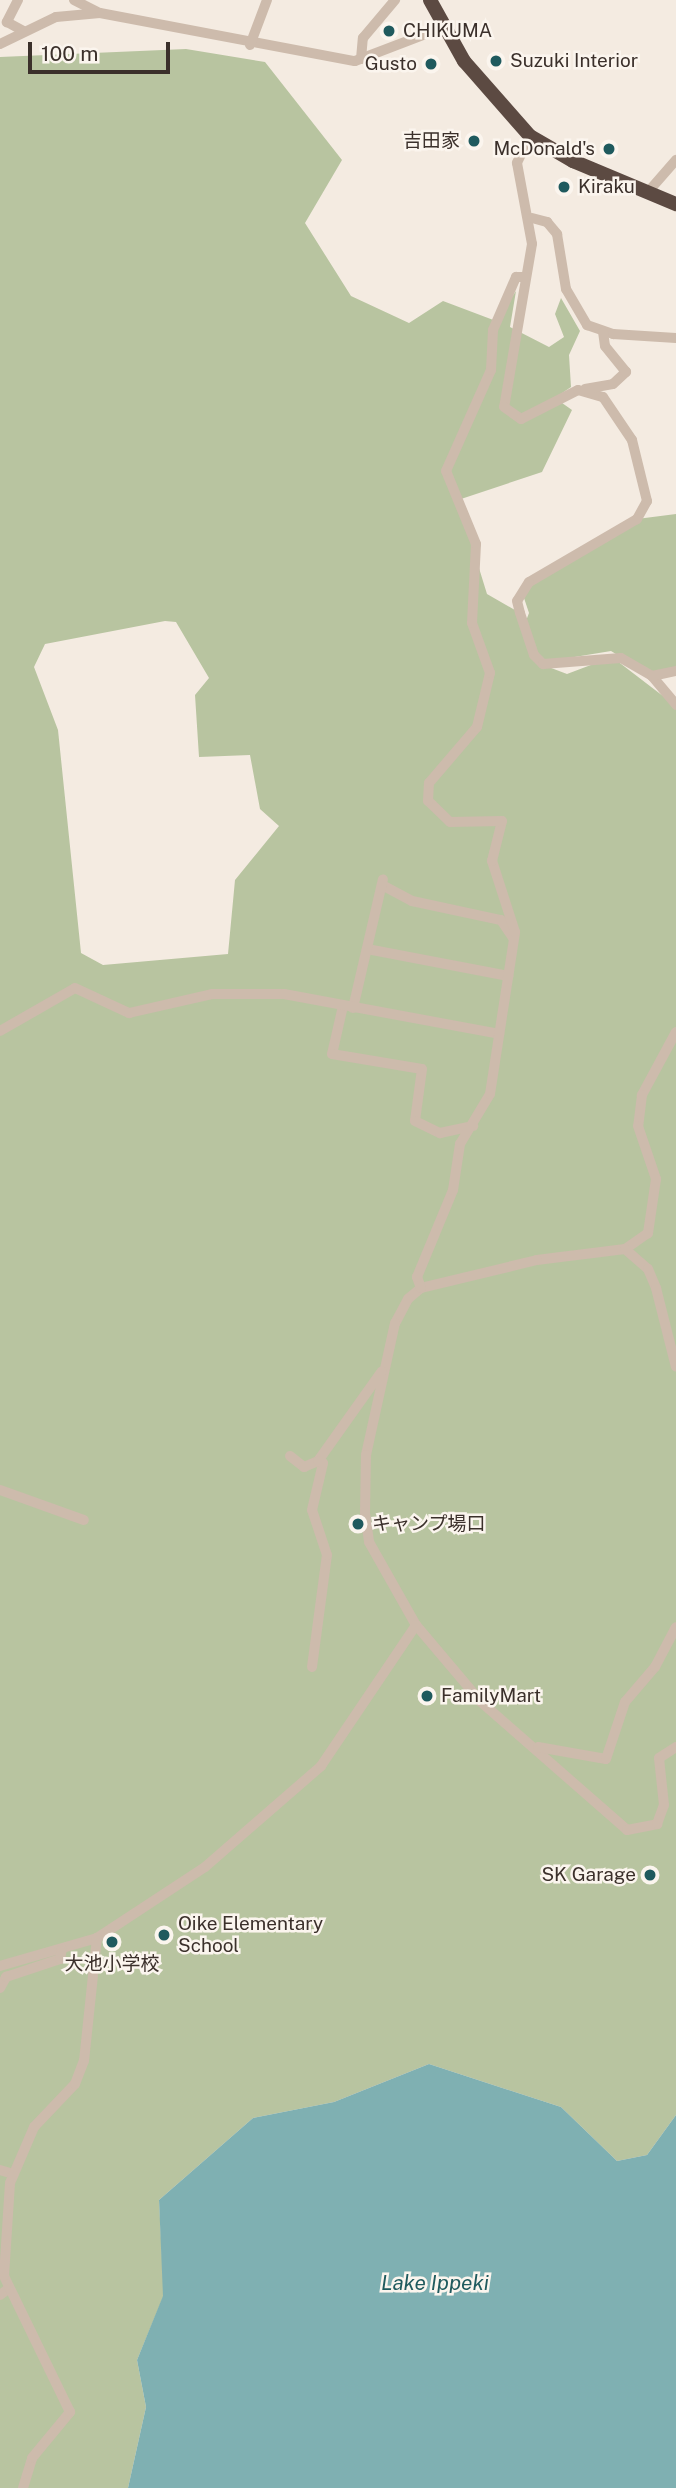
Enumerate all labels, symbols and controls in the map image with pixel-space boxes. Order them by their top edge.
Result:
place label: CHIKUMA [403,20,492,42]
marker: CHIKUMA [381,23,397,39]
scale bar [32,28,173,72]
text: 100 m [41,41,98,66]
place label: Suzuki Interior [510,50,638,72]
place label: Gusto [365,53,417,75]
marker: Suzuki Interior [488,53,504,69]
marker: Gusto [423,56,439,72]
place label: 吉田家 [403,130,460,152]
marker: 吉田家 [466,133,482,149]
place label: McDonald's [493,138,595,160]
marker: McDonald's [601,141,617,157]
place label: Kiraku [578,176,635,198]
marker: Kiraku [556,179,572,195]
place label: キャンプ場口 [372,1513,486,1535]
marker: キャンプ場口 [350,1516,366,1532]
place label: FamilyMart [441,1685,541,1707]
marker: FamilyMart [419,1688,435,1704]
place label: SK Garage [541,1864,636,1886]
marker: SK Garage [642,1867,658,1883]
place label: Oike Elementary School [178,1913,323,1957]
marker: Oike Elementary School [156,1927,172,1943]
marker: 大池小学校 [104,1934,120,1950]
place label: 大池小学校 [65,1953,159,1975]
water label: Lake Ippeki [381,2270,489,2296]

